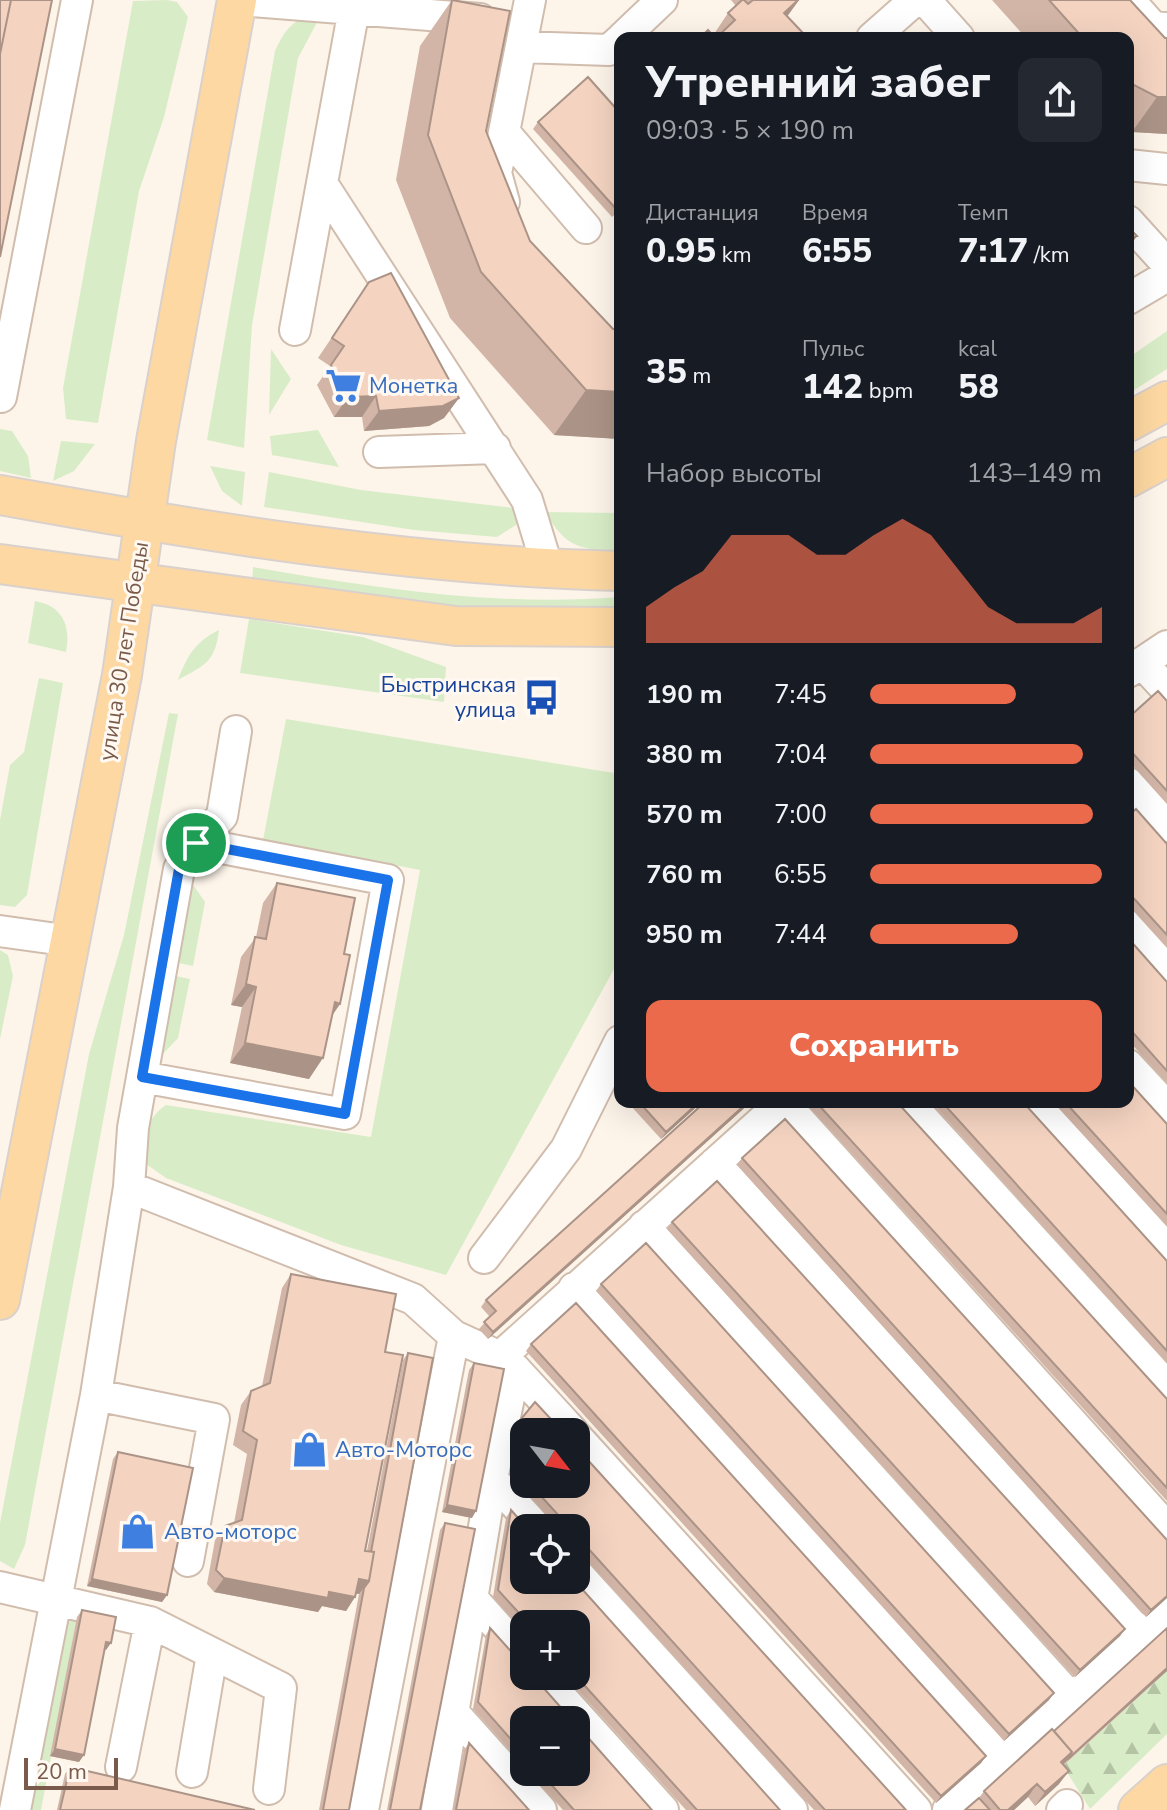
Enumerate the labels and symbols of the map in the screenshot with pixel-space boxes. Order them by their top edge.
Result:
supermarket icon: Монетка [324,366,362,404]
place label: Монетка [369,371,458,401]
street label: улица 30 лет Победы [92,539,156,763]
place label: Быстринская улица [381,670,516,725]
bus stop icon: Быстринская улица [523,678,561,716]
pin [162,809,230,877]
north arrow [510,1418,590,1498]
shop icon: Авто-Моторс [290,1430,328,1468]
place label: Авто-Моторс [335,1435,472,1465]
shop icon: Авто-моторс [119,1512,157,1550]
place label: Авто-моторс [164,1517,297,1547]
scale bar [24,1754,118,1790]

